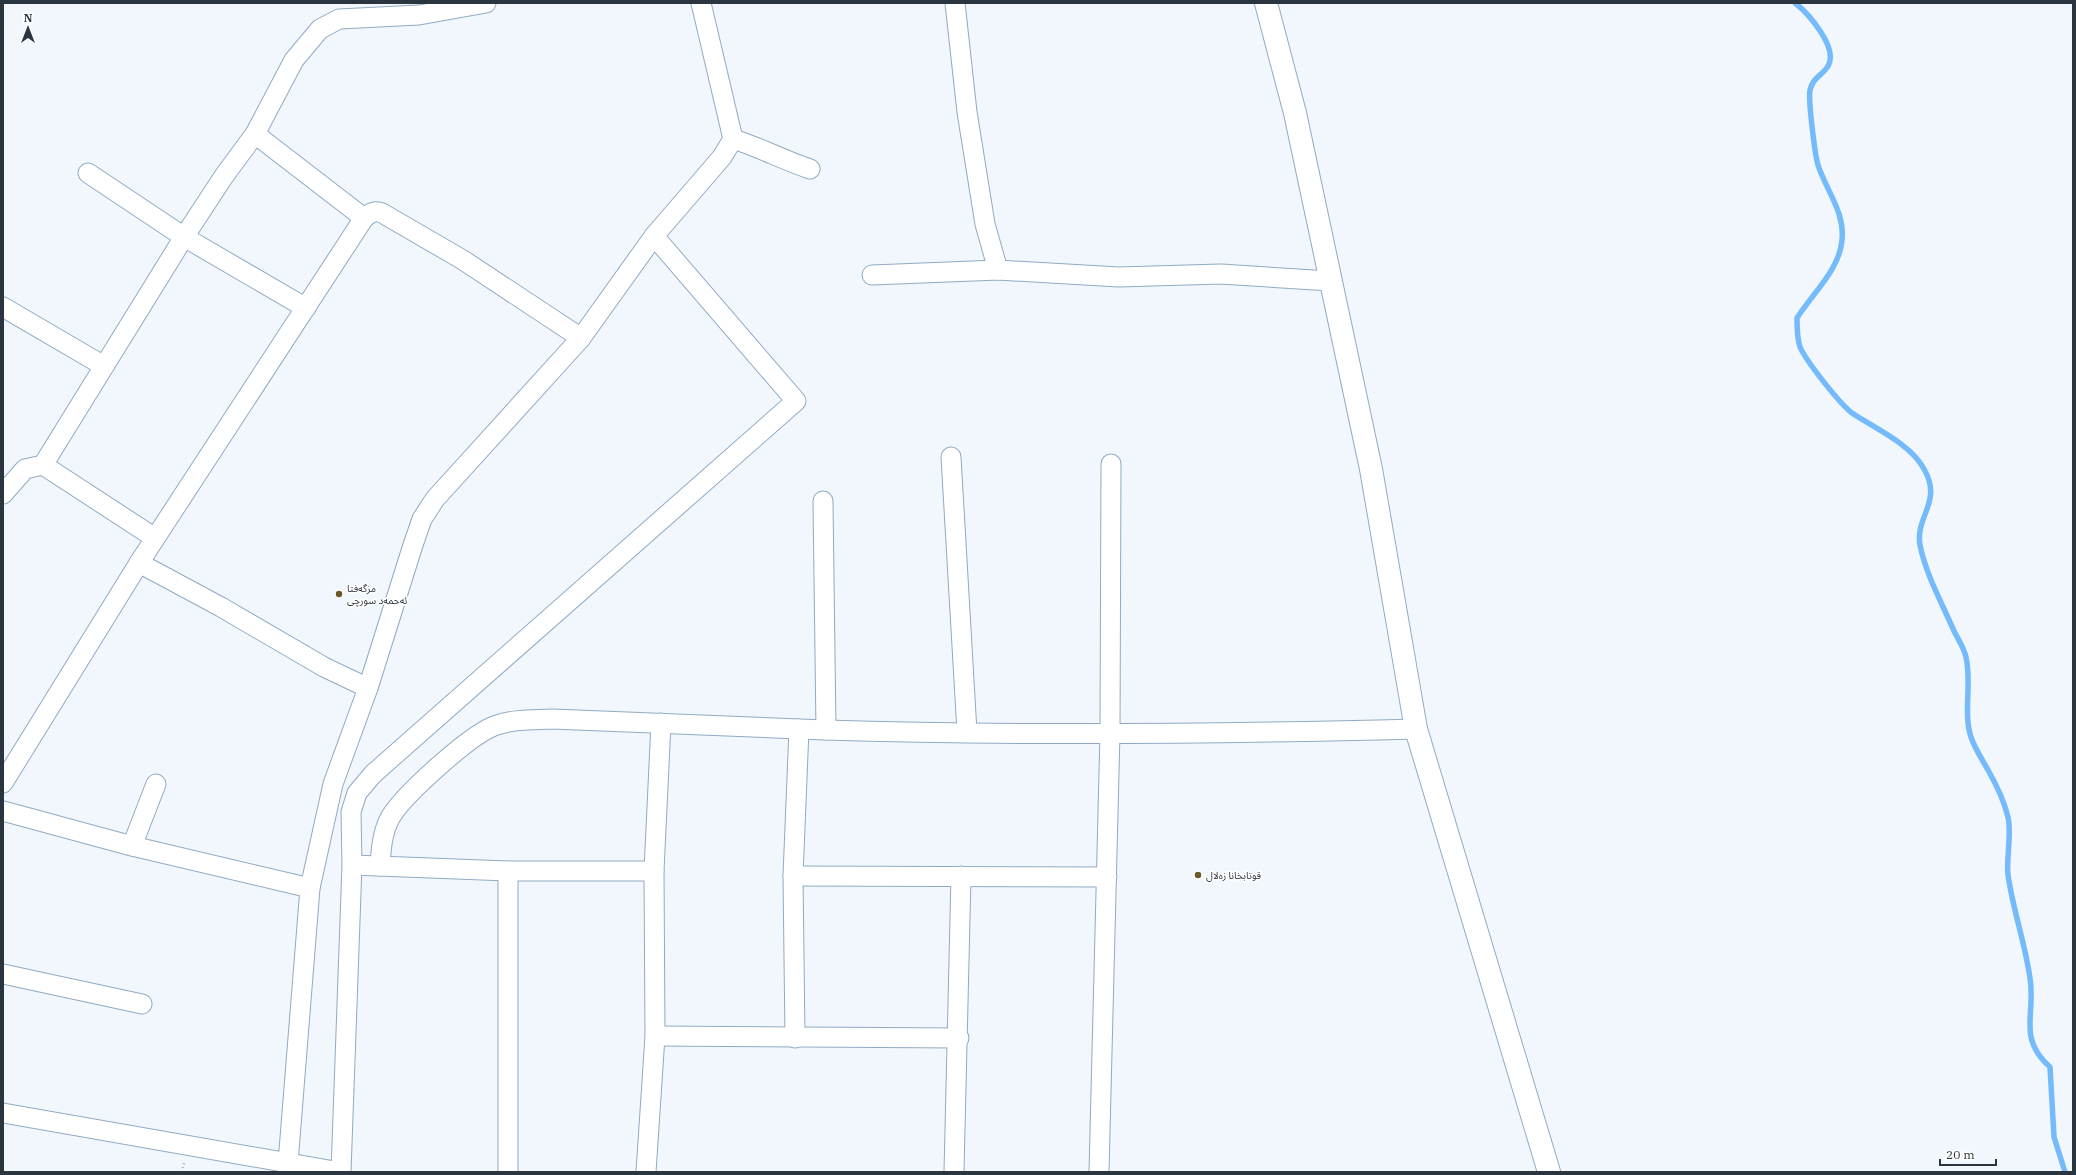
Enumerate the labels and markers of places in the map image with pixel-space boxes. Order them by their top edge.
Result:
place label: مزگەفتا ئەحمەد سورچی [347,582,408,607]
marker: مزگەفتا ئەحمەد سورچی [334,589,344,599]
place label: قوتابخانا زەلال [1206,869,1262,882]
marker: قوتابخانا زەلال [1193,870,1203,880]

